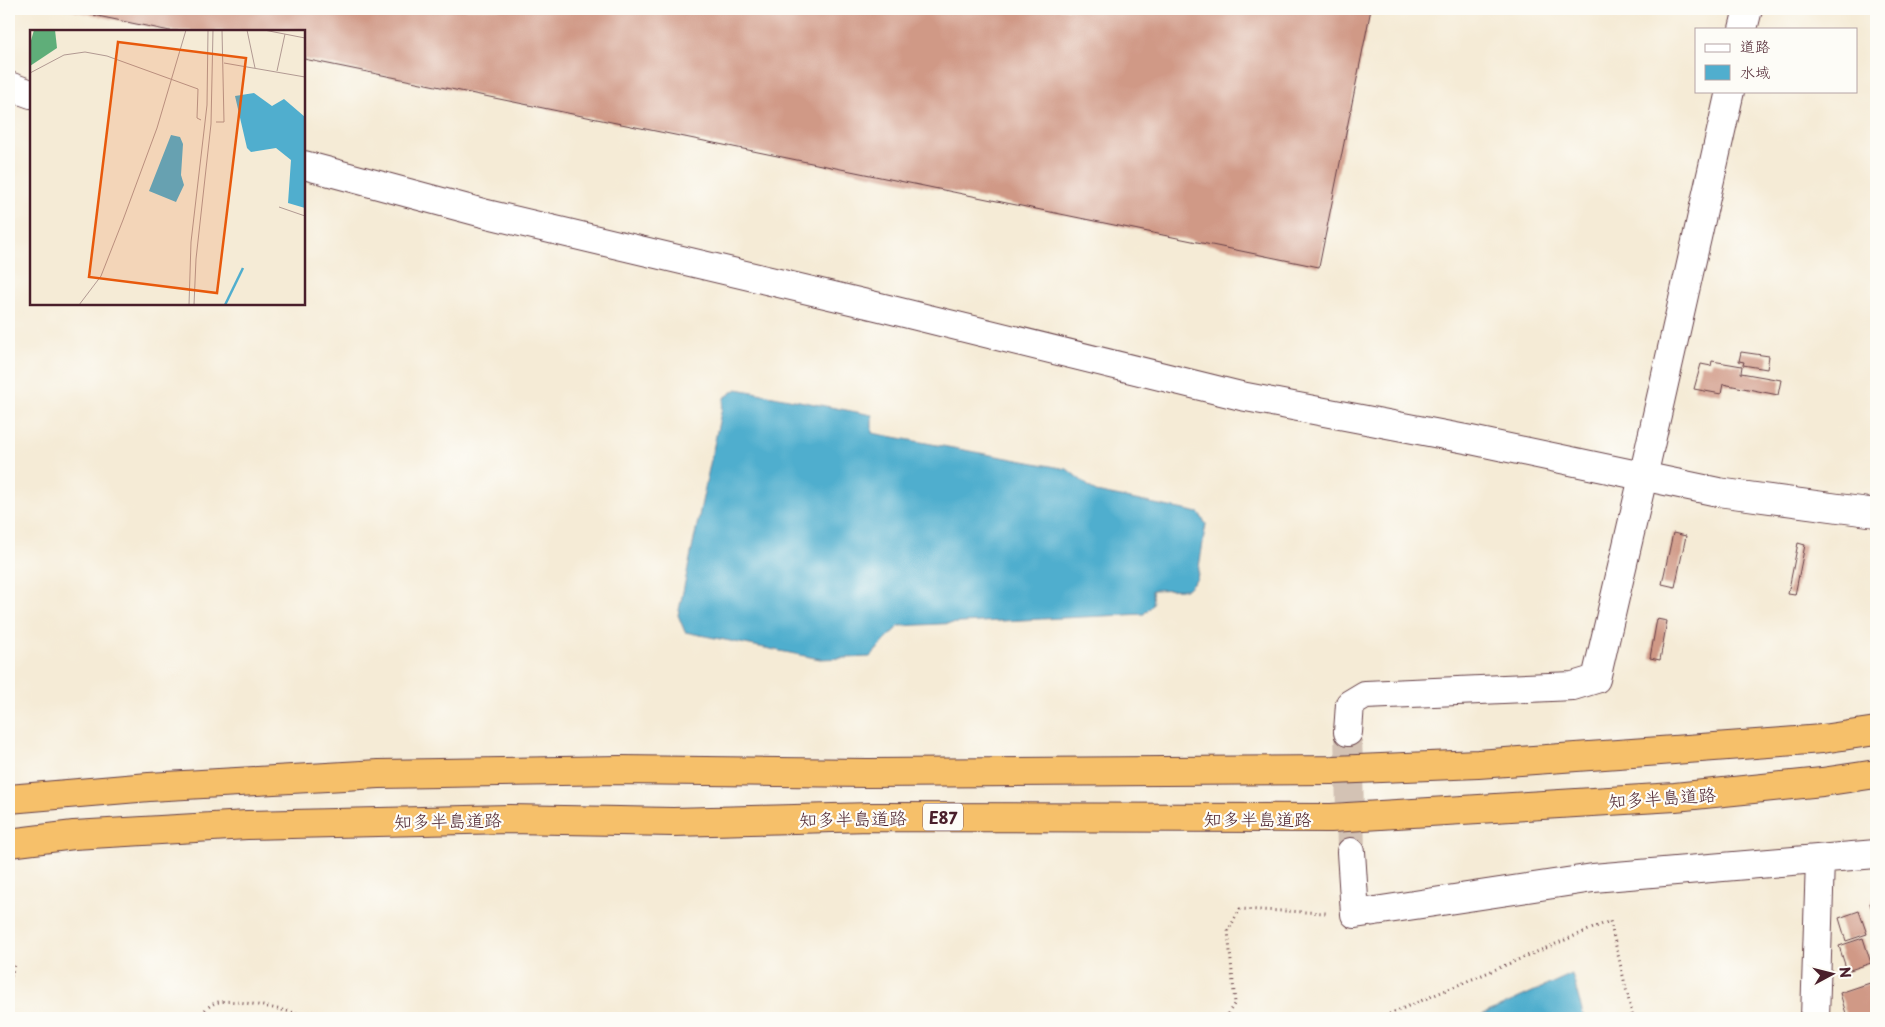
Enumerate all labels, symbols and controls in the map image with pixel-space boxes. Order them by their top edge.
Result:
legend [1695,28,1858,92]
inset map [30,30,305,305]
text: 道路 [1740,34,1770,57]
text: 水域 [1740,60,1770,83]
street label: 知多半島道路 [1607,780,1717,814]
street label: 知多半島道路 [799,804,907,832]
road number: E87 [923,804,963,830]
street label: 知多半島道路 [1204,805,1312,832]
street label: 知多半島道路 [394,806,502,834]
north arrow [1808,950,1858,1000]
text: N [1834,966,1856,979]

